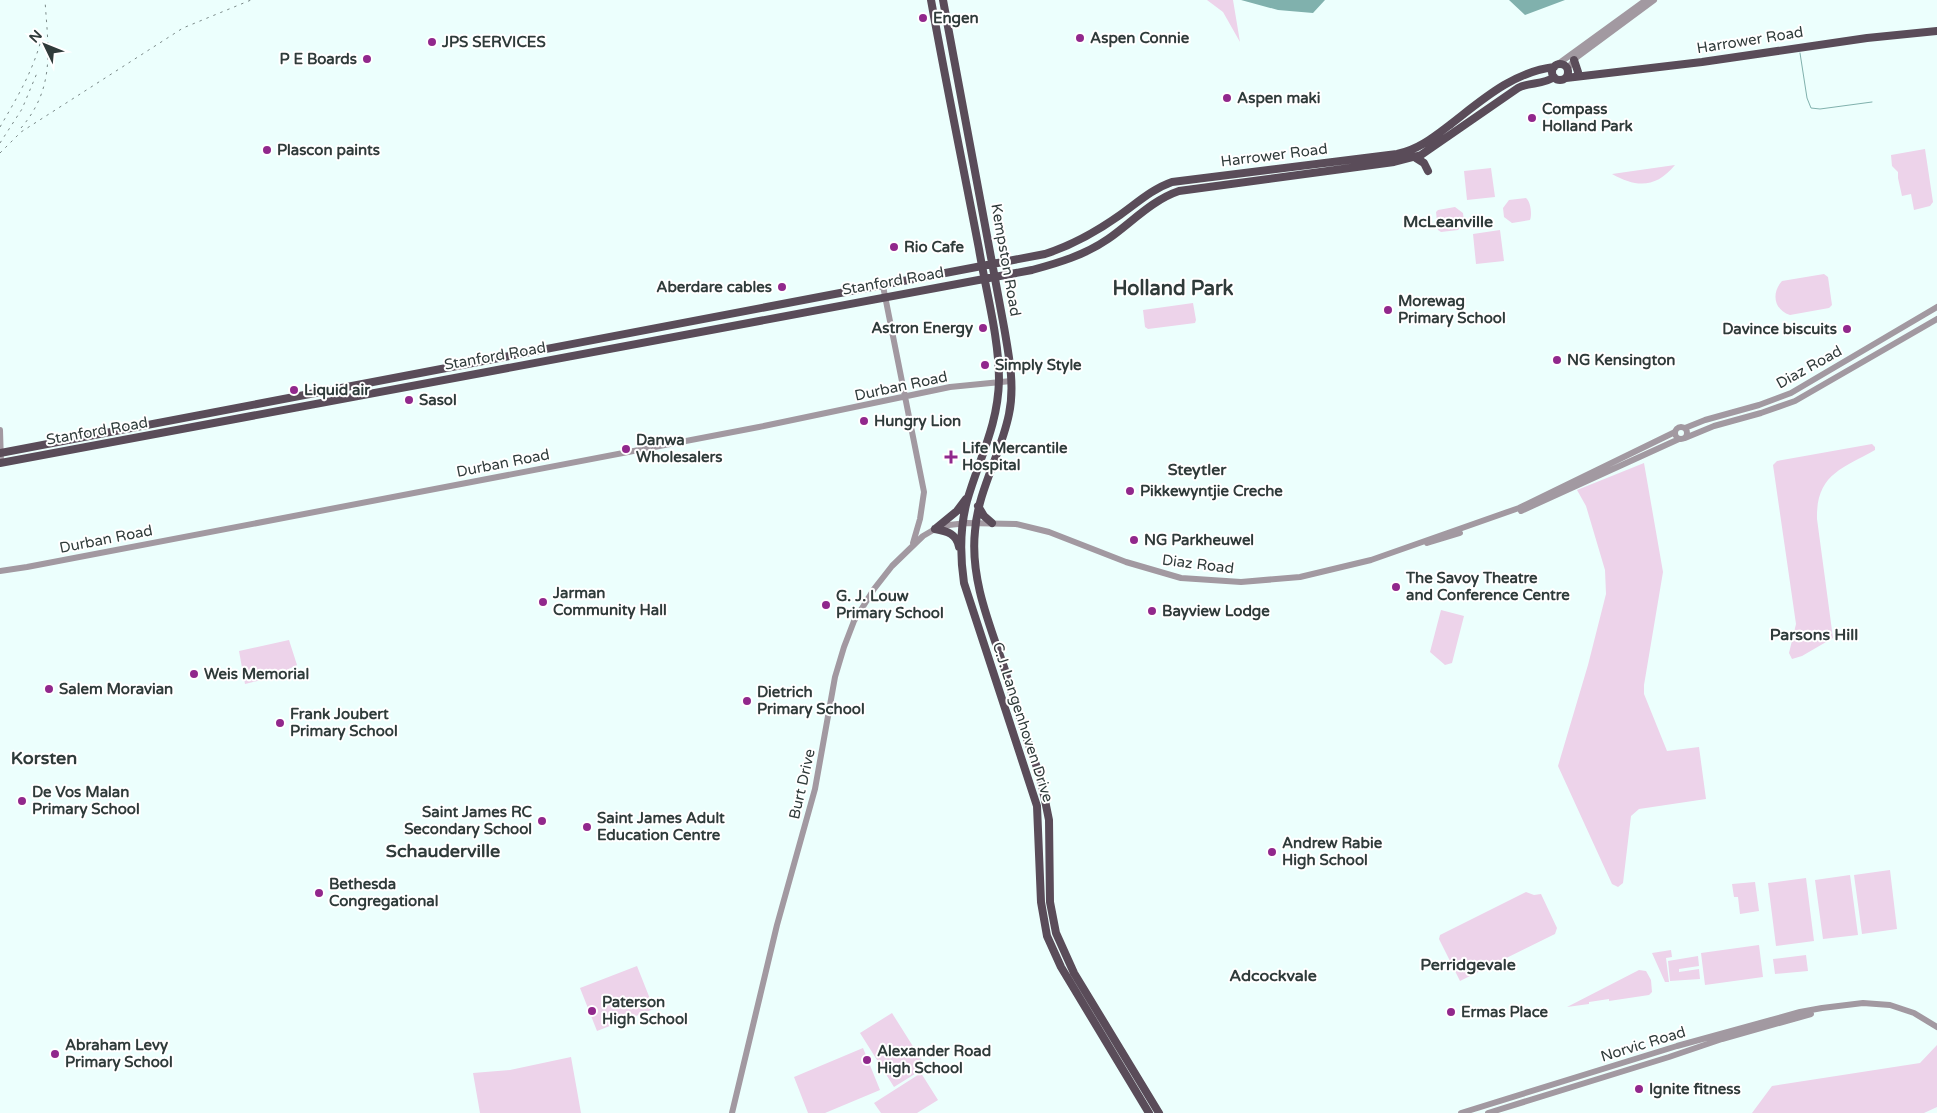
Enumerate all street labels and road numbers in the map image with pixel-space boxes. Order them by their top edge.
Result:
street label: Harrower Road [1695,23,1805,57]
street label: Harrower Road [1219,140,1329,170]
street label: Kempston Road [987,202,1025,318]
street label: Stanford Road [841,263,945,299]
street label: Stanford Road [443,338,547,374]
street label: Diaz Road [1773,342,1845,392]
street label: Durban Road [853,367,949,405]
street label: Stanford Road [45,413,149,449]
street label: Durban Road [455,445,551,481]
street label: Durban Road [58,521,154,557]
street label: Diaz Road [1161,551,1235,577]
street label: C.J. Langenhoven Drive [989,640,1057,804]
street label: Burt Drive [785,747,819,821]
street label: Norvic Road [1598,1023,1688,1065]

